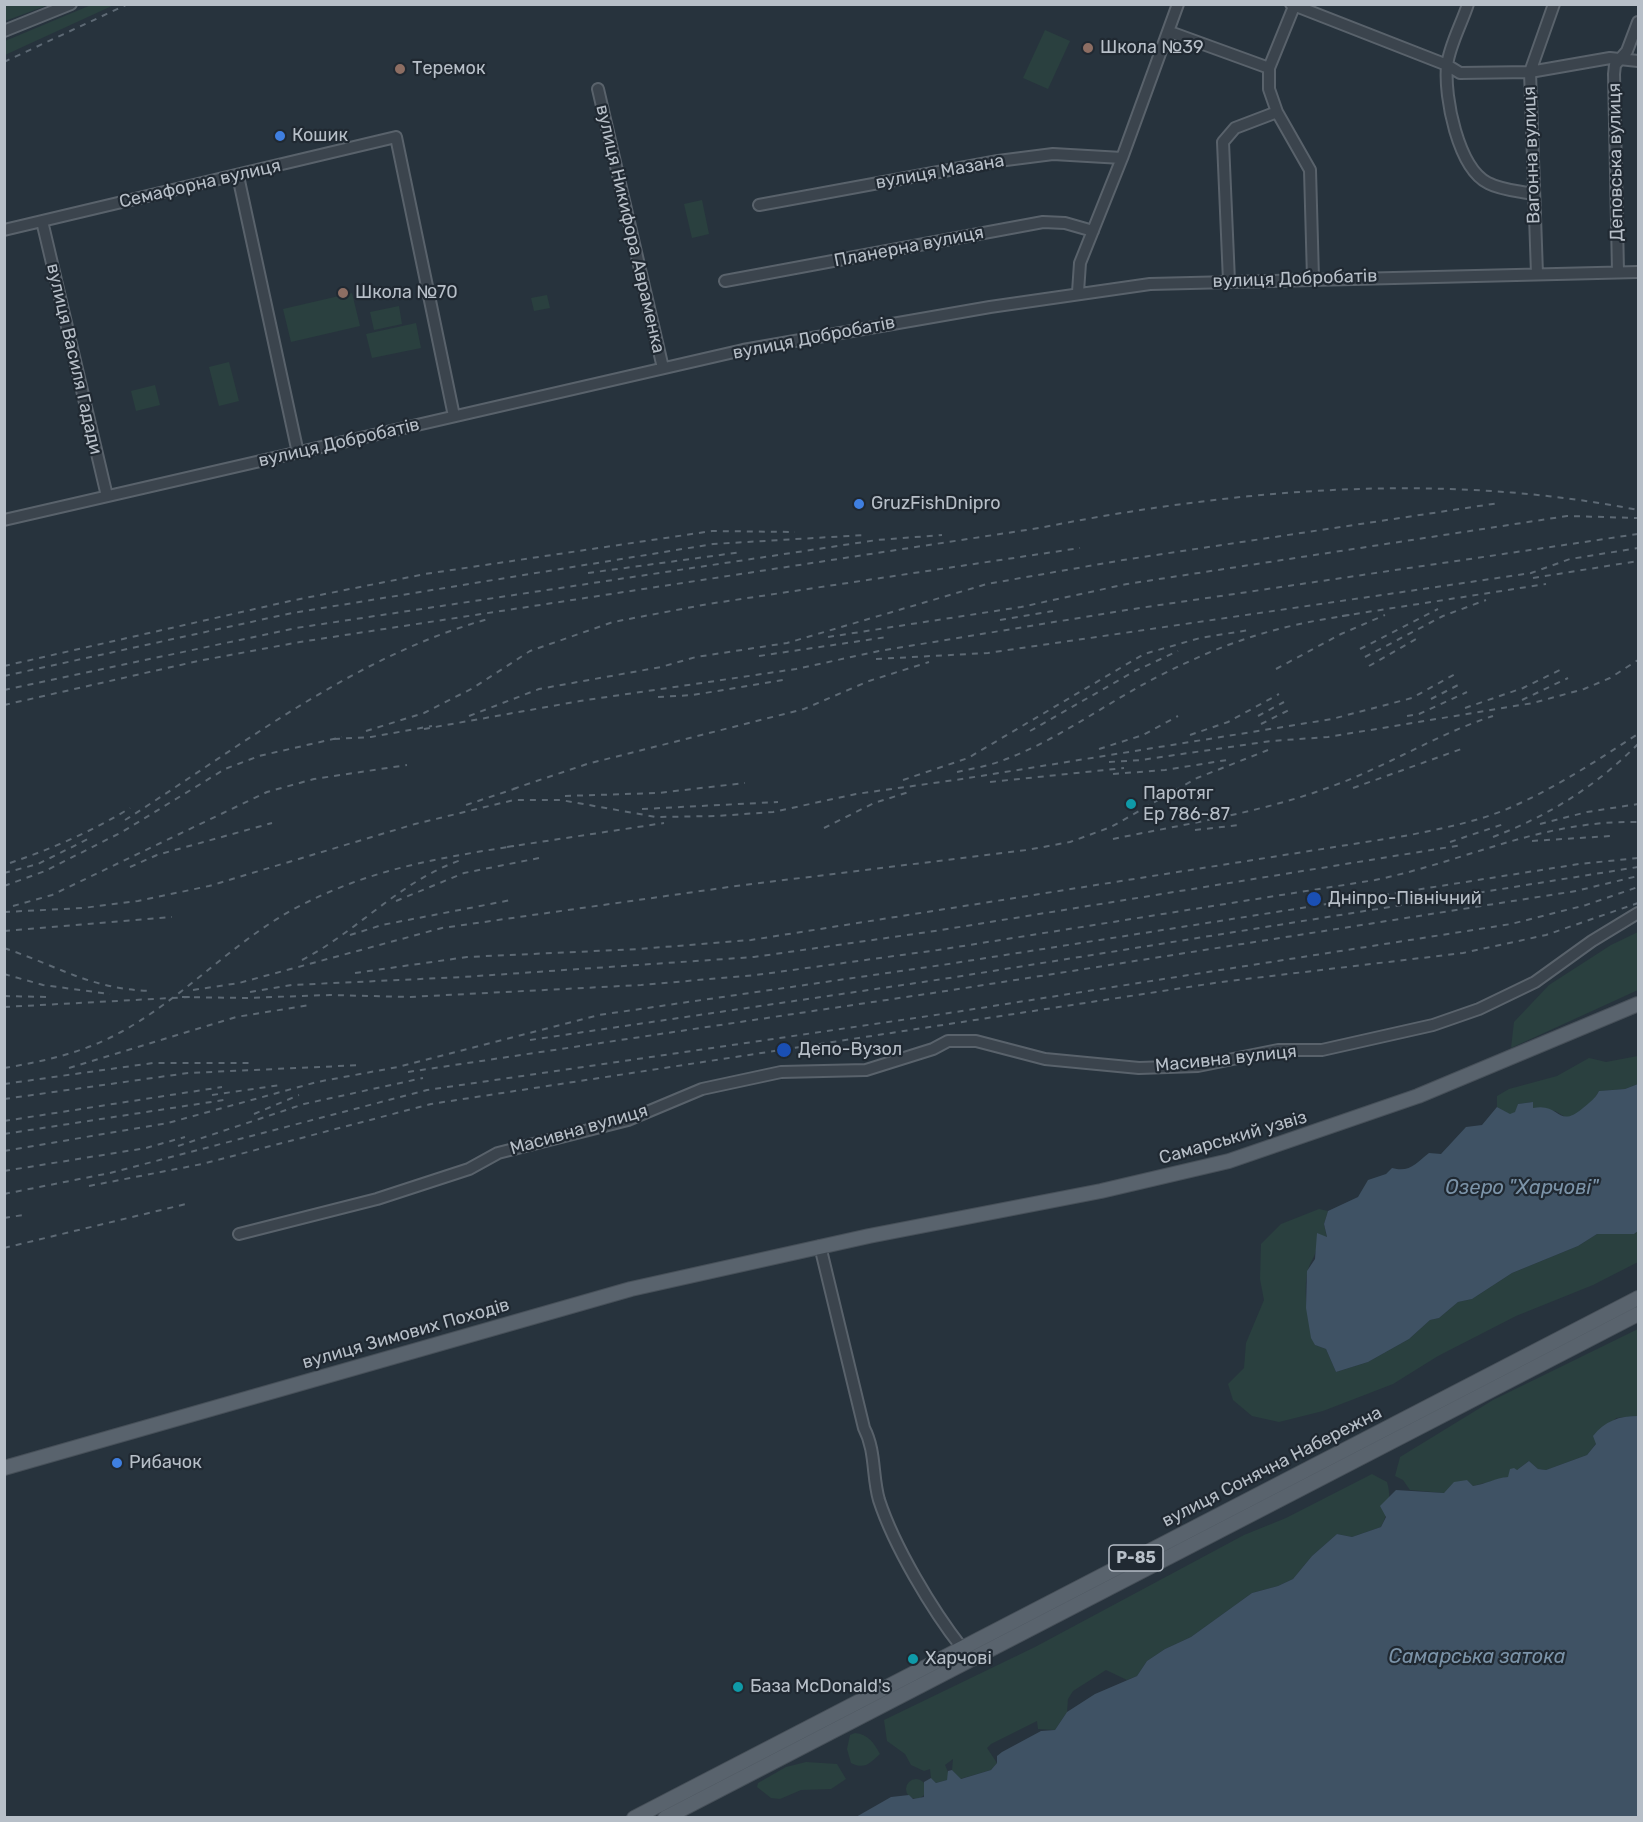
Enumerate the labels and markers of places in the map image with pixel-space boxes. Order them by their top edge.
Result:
place label: Школа №39 [1100,37,1204,59]
marker: Школа №39 [1081,41,1095,55]
place label: Теремок [412,58,486,80]
marker: Теремок [393,62,407,76]
place label: Кошик [292,125,348,147]
marker: Кошик [273,129,287,143]
place label: Школа №70 [355,282,458,304]
marker: Школа №70 [336,286,350,300]
place label: GruzFishDnipro [871,493,1000,515]
marker: GruzFishDnipro [852,497,866,511]
place label: Паротяг Ер 786-87 [1143,783,1230,826]
marker: Паротяг Ер 786-87 [1124,797,1138,811]
place label: Дніпро-Північний [1328,888,1482,910]
marker: Дніпро-Північний [1305,890,1323,908]
place label: Депо-Вузол [798,1039,902,1061]
marker: Депо-Вузол [775,1041,793,1059]
place label: Рибачок [129,1452,202,1474]
marker: Рибачок [110,1456,124,1470]
place label: Харчові [925,1648,992,1670]
marker: Харчові [906,1652,920,1666]
place label: База McDonald's [750,1676,891,1698]
marker: База McDonald's [731,1680,745,1694]

